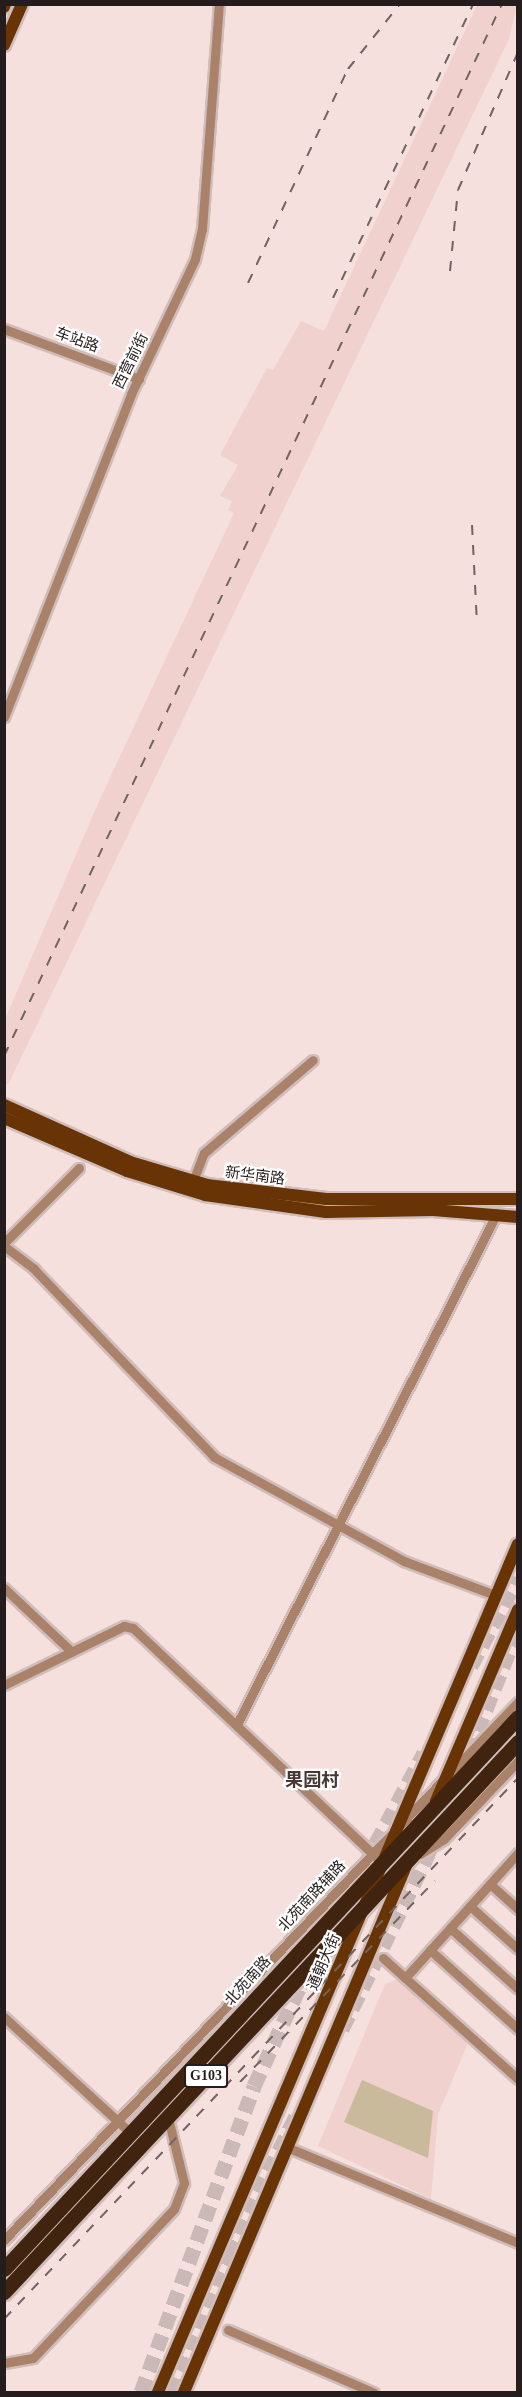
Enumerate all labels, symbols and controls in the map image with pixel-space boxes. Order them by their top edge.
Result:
street label: 车站路 [53,324,101,356]
street label: 西营前街 [110,330,152,392]
street label: 新华南路 [224,1163,286,1189]
district label: 果园村 [285,1769,339,1791]
street label: 北苑南路辅路 [275,1857,349,1935]
street label: 通朝大街 [304,1931,344,1993]
street label: 北苑南路 [221,1953,275,2009]
road number: G103 [184,2065,228,2087]

